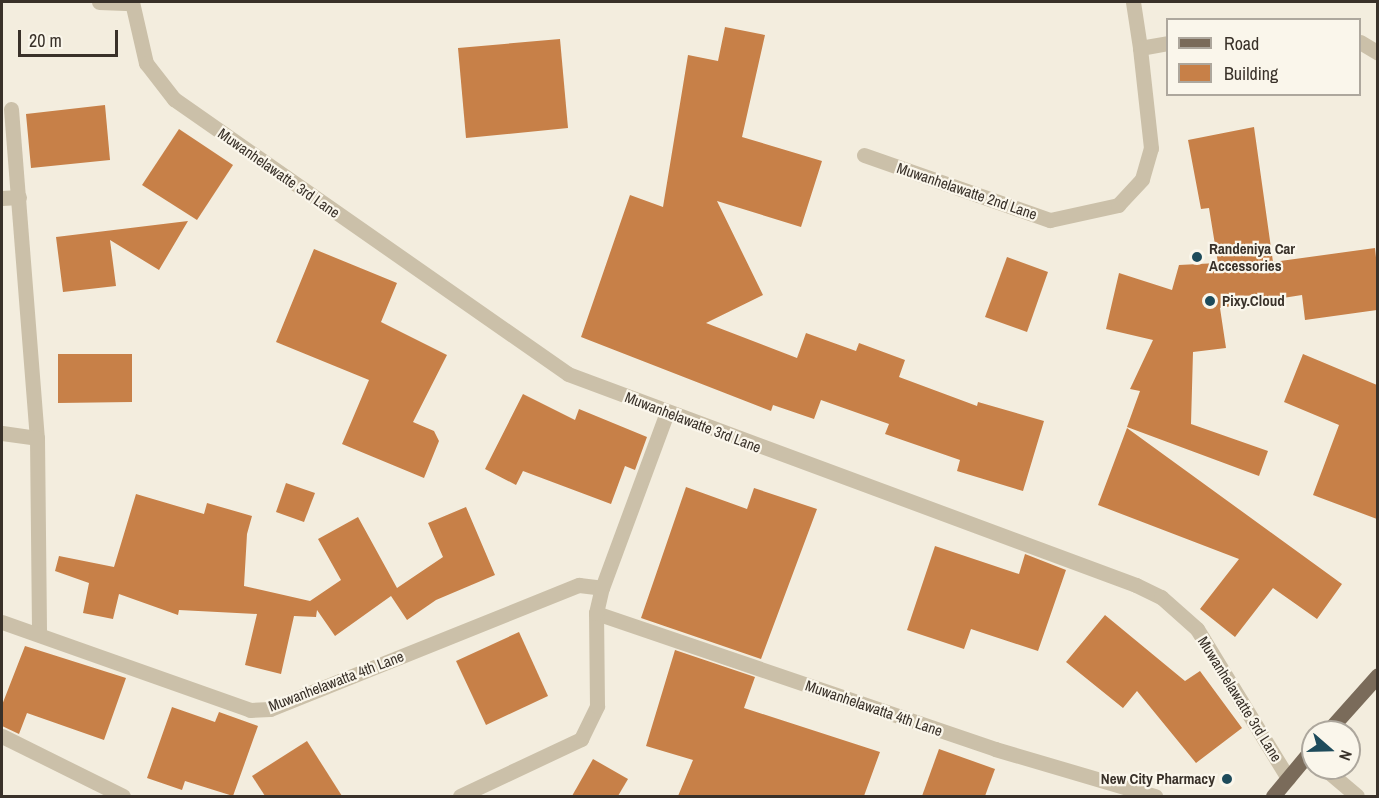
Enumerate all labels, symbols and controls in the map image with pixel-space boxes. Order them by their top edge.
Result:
scale bar [21,18,122,56]
legend [1166,18,1361,96]
text: 20 m [29,28,62,53]
text: Road [1224,31,1259,56]
text: Building [1224,61,1278,86]
street label: Muwanhelawatte 3rd Lane [215,124,343,222]
street label: Muwanhelawatte 2nd Lane [895,159,1039,223]
place label: Randeniya Car Accessories [1209,239,1295,274]
marker: Randeniya Car Accessories [1190,250,1204,264]
place label: Pixy.Cloud [1222,292,1285,310]
marker: Pixy.Cloud [1203,294,1217,308]
street label: Muwanhelawatte 3rd Lane [622,388,764,456]
street label: Muwanhelawatte 3rd Lane [1194,633,1286,765]
street label: Muwanhelawatta 4th Lane [266,647,406,715]
street label: Muwanhelawatta 4th Lane [803,676,945,740]
north arrow [1301,720,1361,780]
text: N [1334,747,1358,764]
place label: New City Pharmacy [1101,770,1215,788]
marker: New City Pharmacy [1220,772,1234,786]

